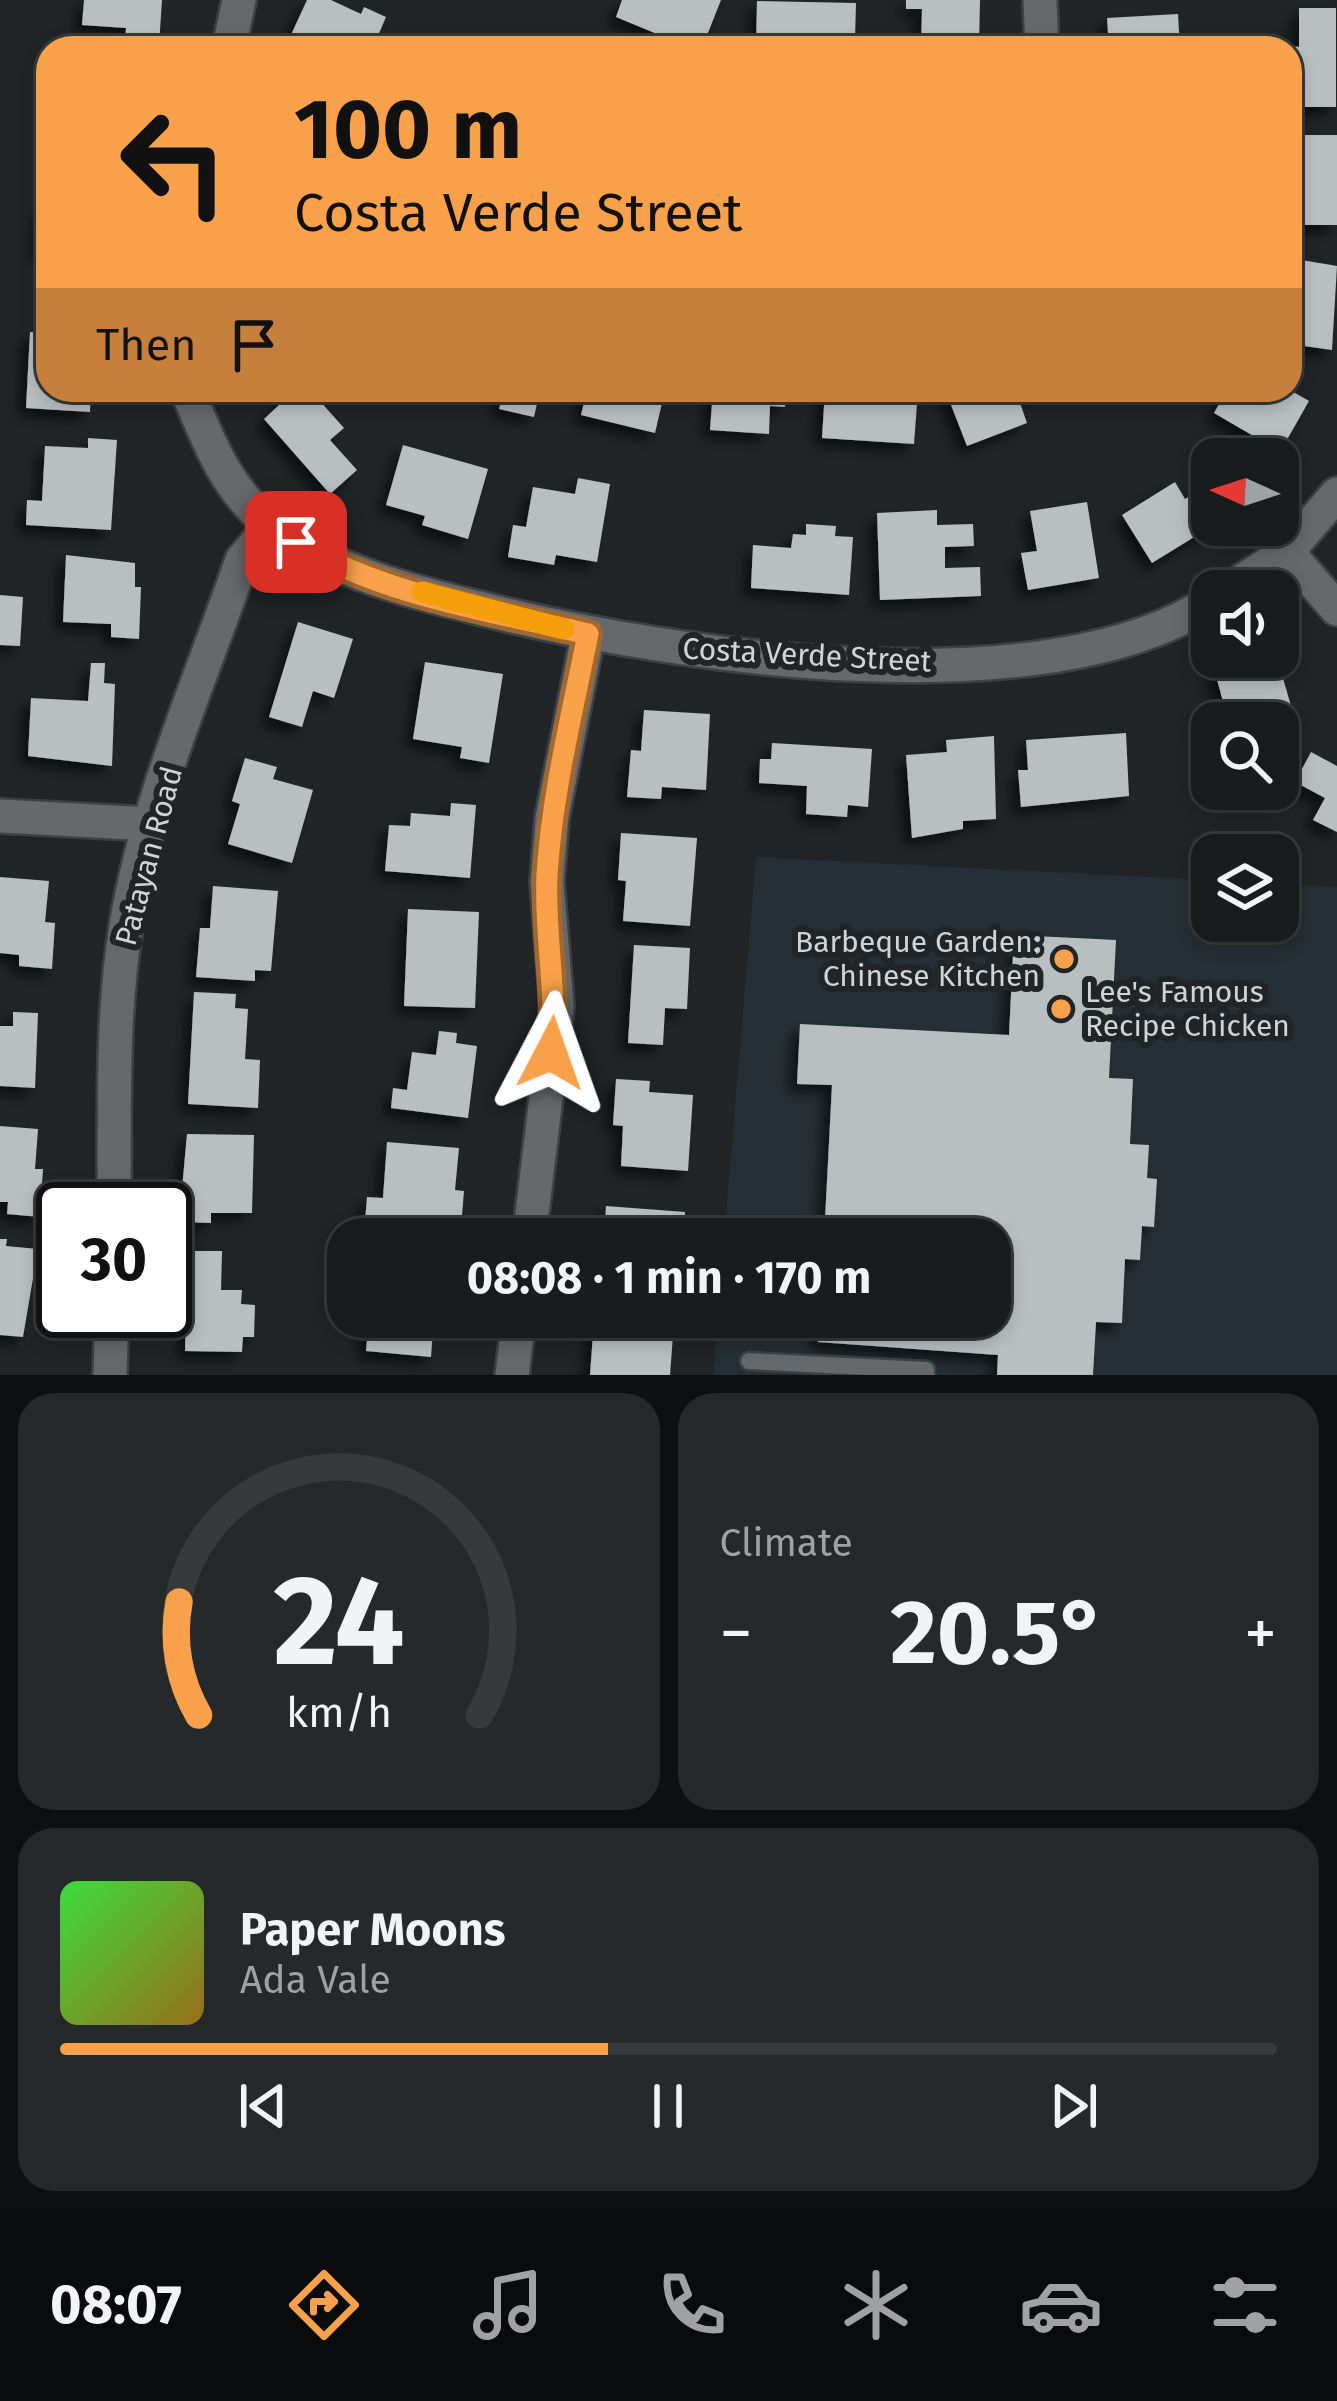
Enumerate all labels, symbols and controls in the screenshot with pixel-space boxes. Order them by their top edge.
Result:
text: 100 m [294,79,522,180]
icon: left [96,84,252,240]
text: Costa Verde Street [294,181,743,245]
icon: arrive [221,312,287,378]
text: Then [96,318,197,372]
north arrow [1191,438,1299,546]
map controls [1191,438,1299,942]
pin [245,491,347,593]
icon: arrive [263,509,329,575]
button: sound [1191,570,1299,678]
street label: Costa Verde Street [682,631,933,680]
button: search [1191,702,1299,810]
street label: Patayan Road [108,763,190,949]
button: layers [1191,834,1299,942]
place label: Barbeque Garden: Chinese Kitchen [795,924,1040,994]
marker: Barbeque Garden: Chinese Kitchen [1051,946,1077,972]
place label: Lee's Famous Recipe Chicken [1085,974,1290,1044]
position arrow [488,990,614,1116]
marker: Lee's Famous Recipe Chicken [1048,996,1074,1022]
speed limit sign: 30 [36,1182,192,1338]
text: 08:08 · 1 min · 170 m [467,1251,871,1305]
text: Climate [720,1520,853,1566]
text: 24 [273,1547,404,1697]
text: 20.5° [890,1579,1106,1687]
text: − [720,1594,753,1673]
text: + [1244,1594,1277,1673]
text: km/h [286,1686,392,1737]
text: Paper Moons [240,1903,505,1957]
text: Ada Vale [240,1957,391,2003]
icon: previous [230,2073,296,2139]
icon: pause [635,2073,701,2139]
icon: next [1041,2073,1107,2139]
icon: directions [282,2263,366,2347]
icon: music [466,2263,550,2347]
icon: phone [650,2263,734,2347]
icon: climate [834,2263,918,2347]
icon: car [1019,2263,1103,2347]
icon: filters [1203,2263,1287,2347]
text: 08:07 [50,2273,182,2337]

